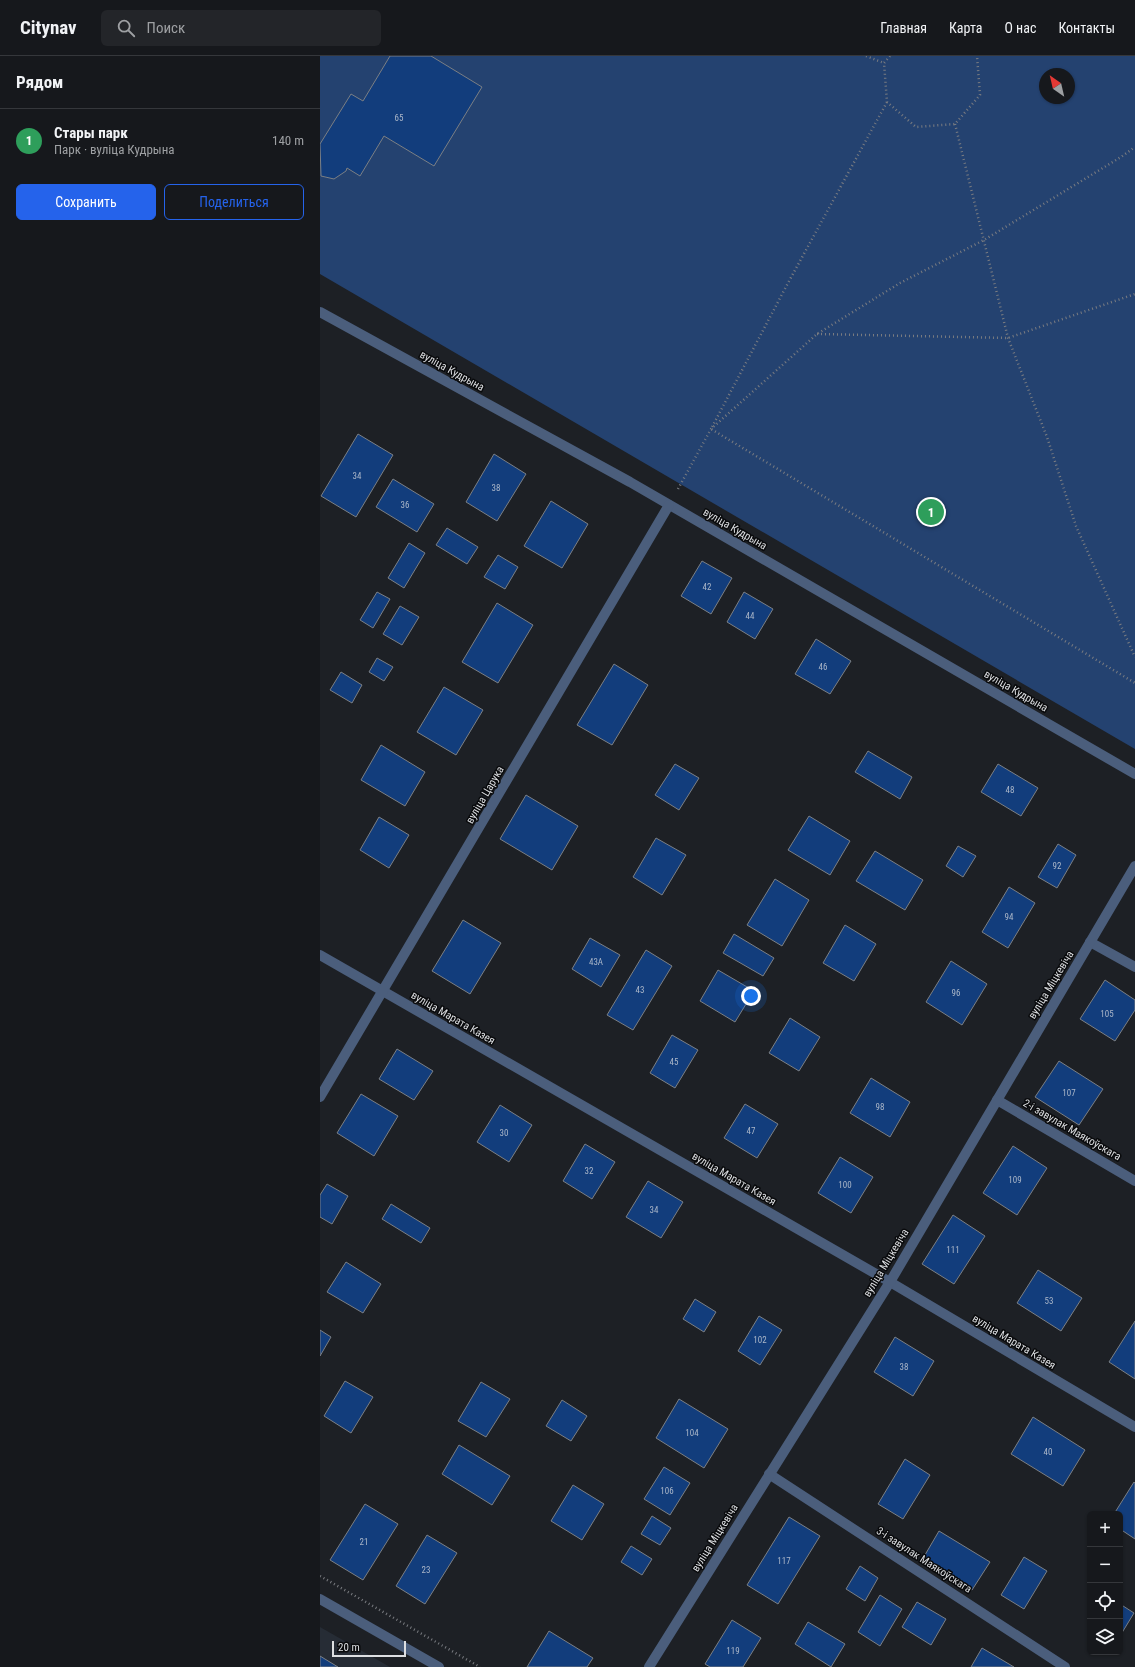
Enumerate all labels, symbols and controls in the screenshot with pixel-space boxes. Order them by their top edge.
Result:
search box [101,10,381,46]
text: Citynav [20,16,77,39]
icon: search [115,17,137,39]
text: Поиск [147,19,185,37]
text: Главная [880,20,927,36]
text: Карта [949,20,982,36]
text: О нас [1004,20,1036,36]
text: Контакты [1058,20,1115,36]
north arrow [1039,68,1075,104]
text: Рядом [16,72,63,92]
house number: 65 [395,113,404,123]
text: Стары парк [54,124,128,142]
text: 1 [26,133,32,148]
text: 140 m [272,133,304,148]
text: Парк · вуліца Кудрына [54,142,175,157]
button: Сохранить [16,184,156,220]
button: Поделиться [164,184,304,220]
street label: вуліца Кудрына [418,348,486,394]
house number: 34 [353,471,362,481]
house number: 38 [492,483,500,493]
pin: 1 [918,497,944,527]
house number: 36 [401,500,409,510]
street label: вуліца Кудрына [701,506,769,552]
house number: 42 [703,582,712,592]
house number: 44 [746,611,755,621]
house number: 46 [819,662,827,672]
street label: вуліца Кудрына [982,668,1050,714]
street label: вуліца Царука [463,764,507,826]
house number: 48 [1006,785,1014,795]
house number: 92 [1053,861,1062,871]
house number: 94 [1005,912,1014,922]
street label: вуліца Міцкевіча [1026,949,1076,1021]
house number: 43А [589,957,603,967]
house number: 43 [636,985,644,995]
your location [741,986,761,1006]
house number: 96 [952,988,960,998]
street label: вуліца Марата Казея [409,989,497,1047]
house number: 105 [1100,1009,1114,1019]
house number: 45 [670,1057,679,1067]
house number: 107 [1062,1088,1076,1098]
street label: 2-і завулак Маякоўскага [1021,1097,1123,1163]
house number: 98 [876,1102,884,1112]
house number: 47 [747,1126,756,1136]
house number: 30 [500,1128,508,1138]
street label: вуліца Марата Казея [690,1150,778,1208]
house number: 32 [585,1166,594,1176]
house number: 109 [1008,1175,1022,1185]
house number: 100 [838,1180,852,1190]
house number: 34 [650,1205,659,1215]
street label: вуліца Міцкевіча [861,1227,911,1299]
house number: 111 [946,1245,960,1255]
house number: 53 [1045,1296,1053,1306]
street label: вуліца Марата Казея [970,1312,1058,1372]
house number: 102 [753,1335,767,1345]
house number: 38 [900,1362,908,1372]
house number: 104 [685,1428,699,1438]
house number: 40 [1044,1447,1052,1457]
house number: 106 [660,1486,674,1496]
street label: вуліца Міцкевіча [689,1502,741,1574]
map controls [1087,1511,1123,1655]
button: + [1087,1511,1123,1547]
street label: 3-і завулак Маякоўскага [874,1524,974,1596]
house number: 21 [360,1537,368,1547]
button: − [1087,1547,1123,1583]
house number: 117 [777,1556,791,1566]
house number: 23 [422,1565,430,1575]
button: locate [1087,1583,1123,1619]
button: layers [1087,1619,1123,1655]
scale bar [332,1639,406,1658]
text: 20 m [338,1641,360,1654]
house number: 119 [726,1646,740,1656]

